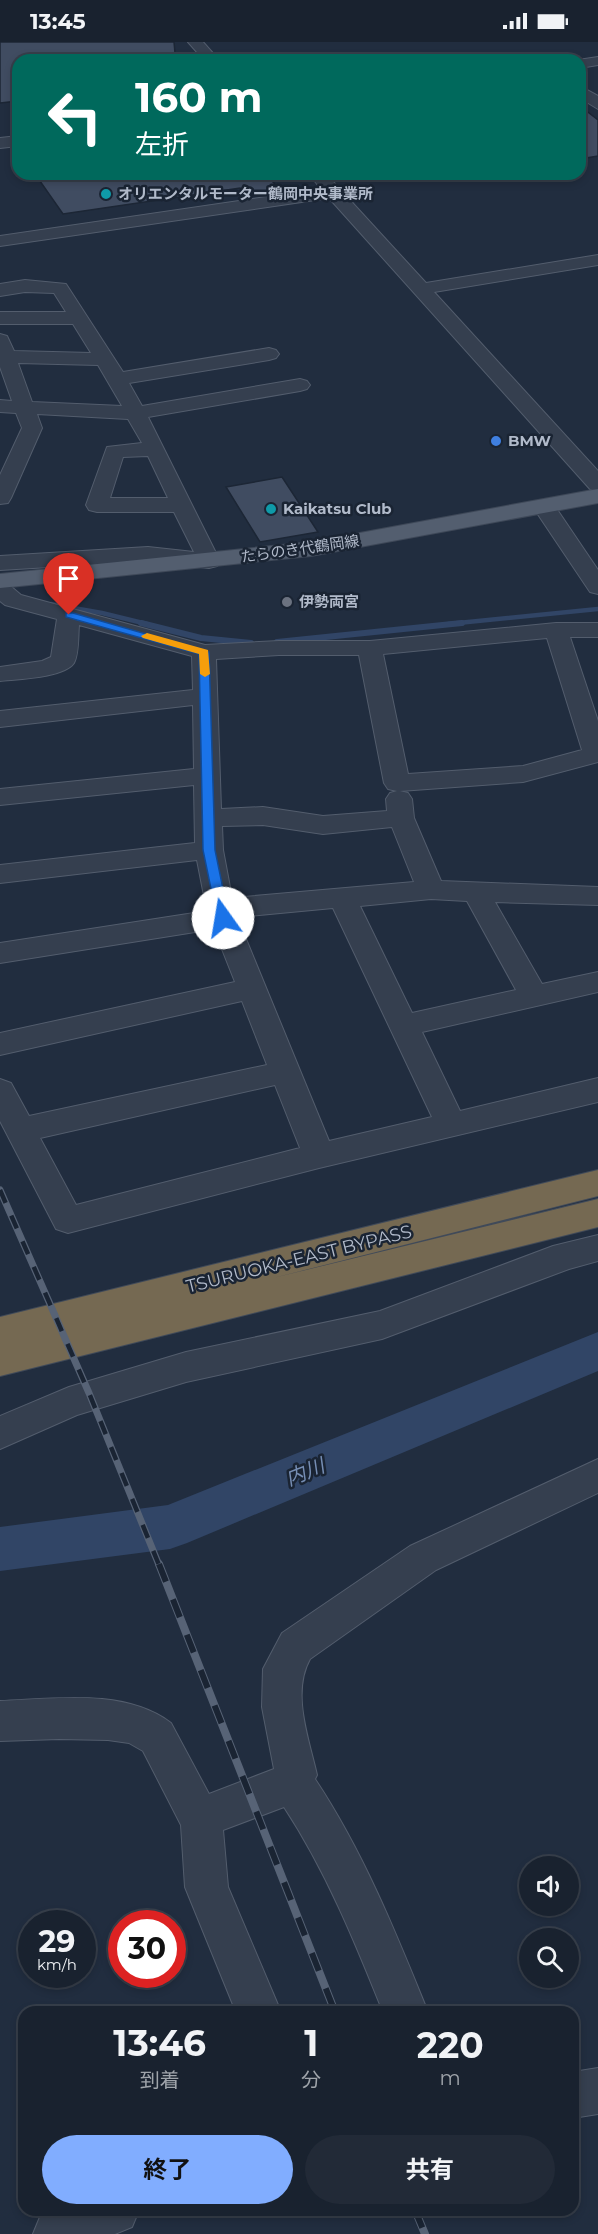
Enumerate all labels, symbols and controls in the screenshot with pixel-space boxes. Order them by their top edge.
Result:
text: 13:45 [30,8,86,35]
text: 160 m [135,71,263,123]
icon: left [36,78,114,156]
text: 左折 [135,128,189,161]
place label: オリエンタルモーター鶴岡中央事業所 [118,184,373,203]
marker: オリエンタルモーター鶴岡中央事業所 [99,187,113,201]
place label: BMW [508,431,552,450]
marker: BMW [489,434,503,448]
place label: Kaikatsu Club [283,499,392,518]
marker: Kaikatsu Club [264,502,278,516]
street label: たらのき代鶴岡線 [239,531,360,566]
pin [43,553,94,615]
icon: arrive [52,562,85,595]
place label: 伊勢両宮 [299,592,359,611]
marker: 伊勢両宮 [280,595,294,609]
position arrow [191,886,255,950]
street label: TSURUOKA-EAST BYPASS [184,1220,414,1298]
water label: 内川 [282,1453,330,1491]
map controls [519,1856,579,1988]
button: sound [519,1856,579,1916]
speed limit sign: 30 [108,1910,186,1988]
text: 29 [39,1923,75,1960]
button: search [519,1928,579,1988]
text: km/h [37,1955,77,1974]
text: 13:46 [113,2021,206,2065]
text: 1 [304,2021,318,2065]
text: 220 [417,2023,484,2067]
text: m [440,2066,461,2090]
text: 到着 [140,2068,180,2092]
text: 分 [301,2068,321,2092]
button: 終了 [42,2135,293,2204]
button: 共有 [305,2135,555,2204]

